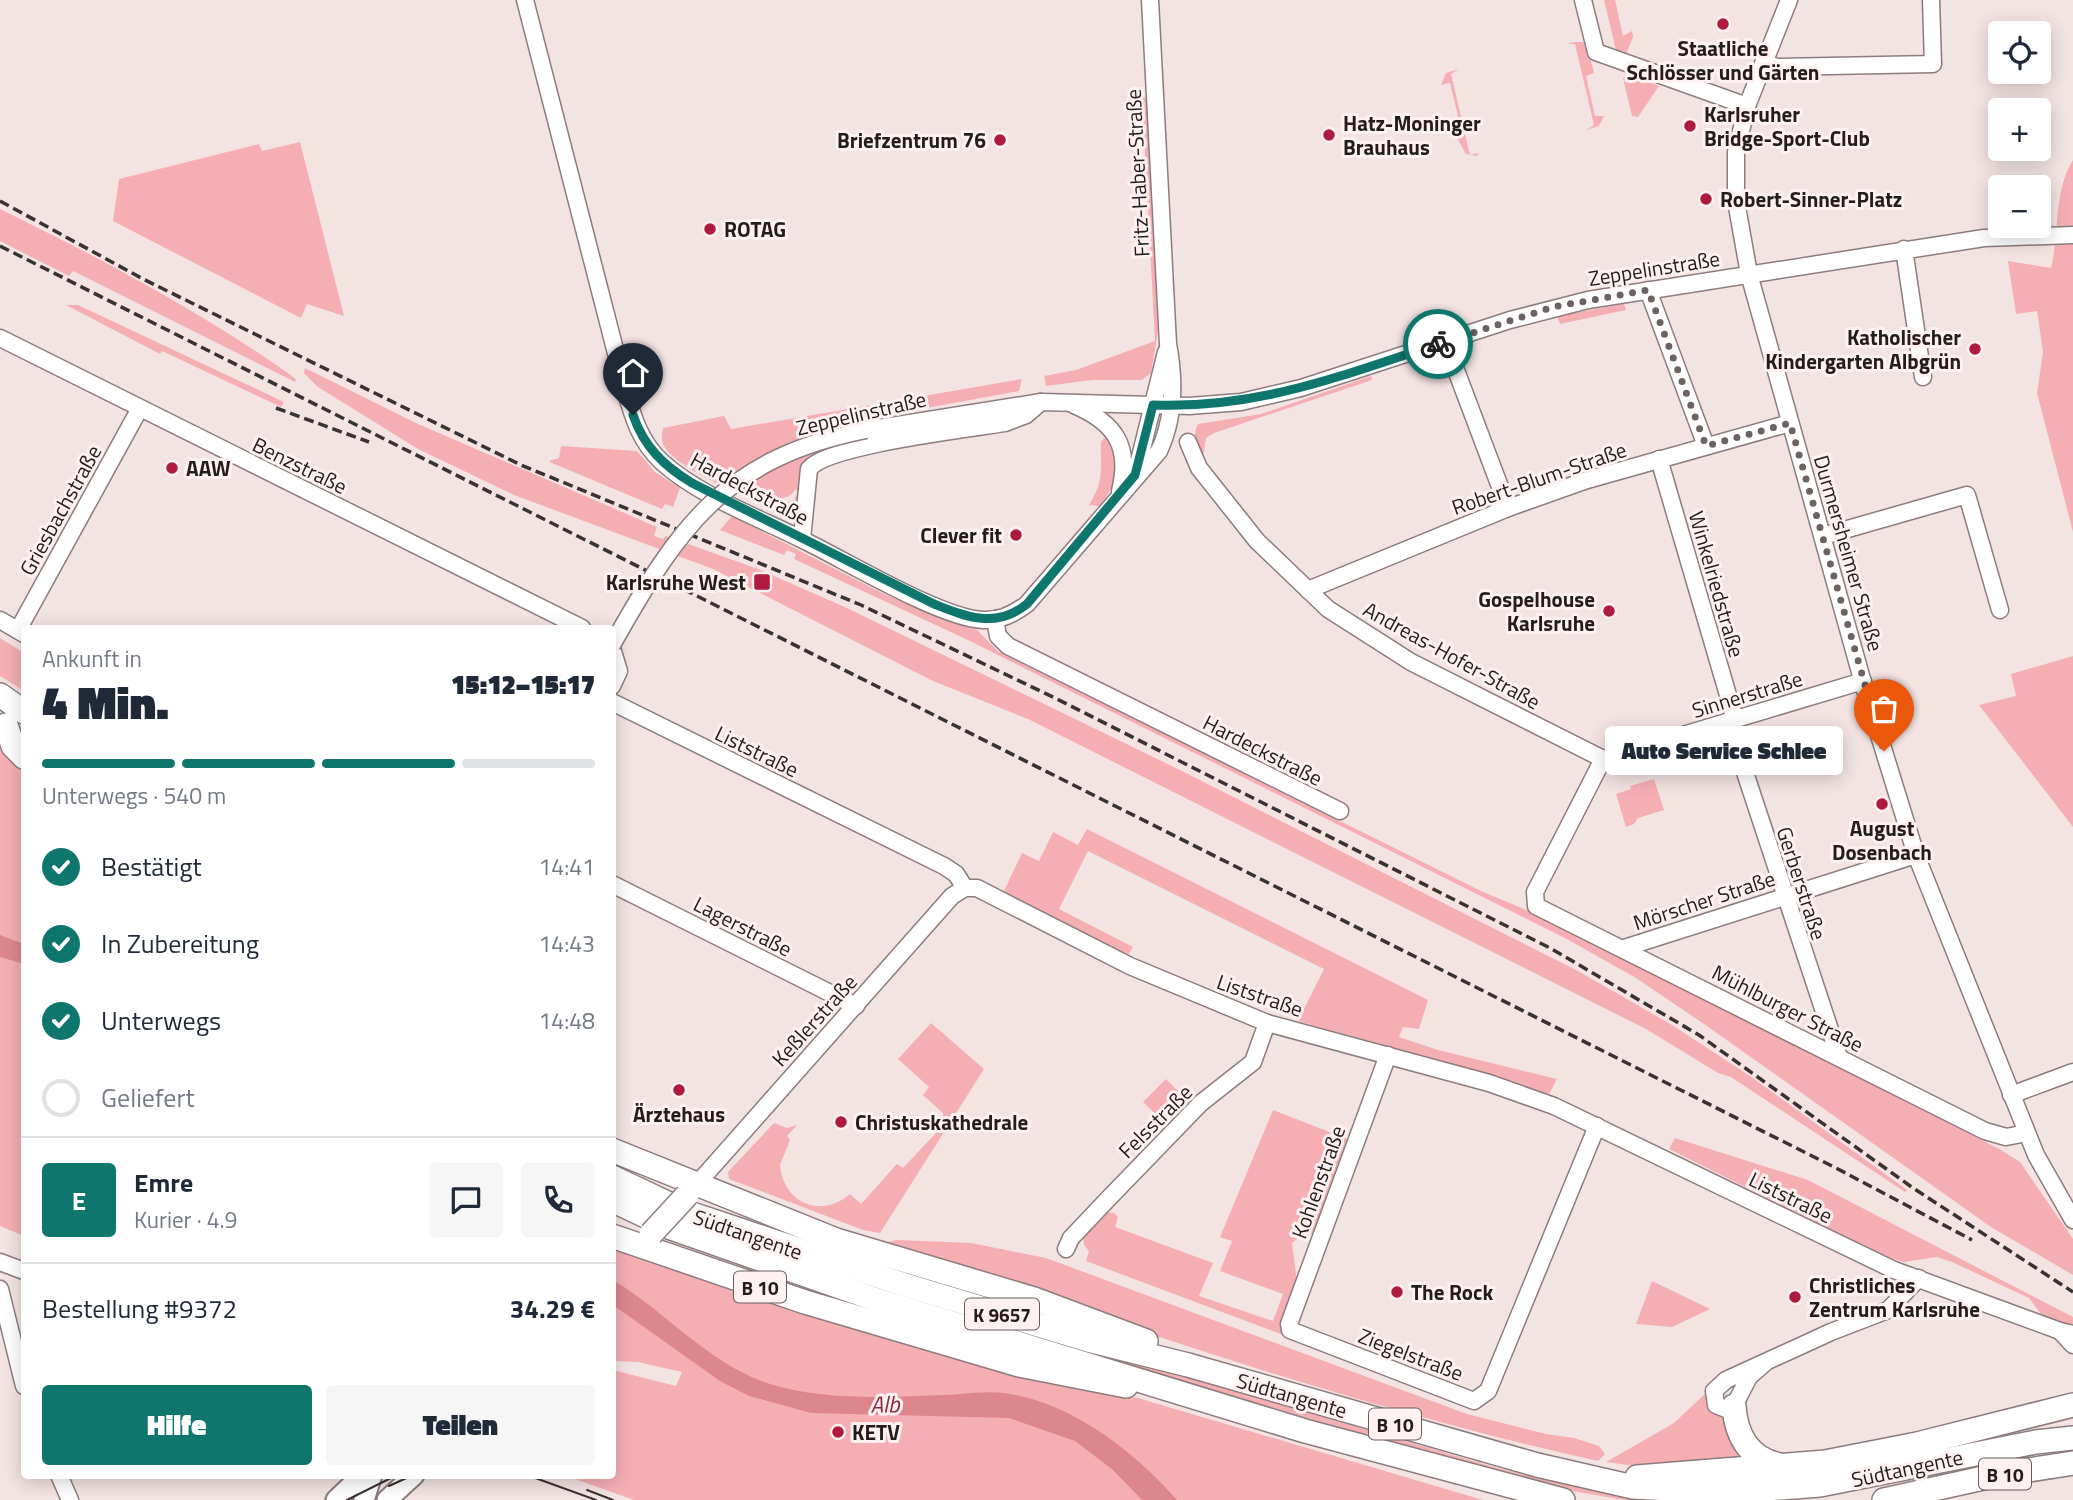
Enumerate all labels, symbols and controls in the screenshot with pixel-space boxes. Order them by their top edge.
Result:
marker: Staatliche Schlösser und Gärten [1715,16,1731,32]
map controls [1988,21,2051,238]
button: locate [1988,21,2051,84]
place label: Staatliche Schlösser und Gärten [1627,32,1819,88]
street label: Fritz-Haber-Straße [1117,88,1157,258]
place label: Karlsruher Bridge-Sport-Club [1704,98,1870,154]
button: + [1988,98,2051,161]
place label: Hatz-Moninger Brauhaus [1343,107,1481,163]
marker: Karlsruher Bridge-Sport-Club [1682,118,1698,134]
place label: Briefzentrum 76 [837,124,986,156]
marker: Hatz-Moninger Brauhaus [1321,127,1337,143]
marker: Briefzentrum 76 [992,132,1008,148]
button: − [1988,175,2051,238]
place label: Robert-Sinner-Platz [1720,183,1902,215]
marker: Robert-Sinner-Platz [1698,191,1714,207]
place label: ROTAG [724,213,786,245]
marker: ROTAG [702,221,718,237]
street label: Zeppelinstraße [1586,242,1722,294]
courier [1403,309,1473,379]
place label: Katholischer Kindergarten Albgrün [1765,321,1961,377]
icon: bike [1419,325,1457,363]
marker: Katholischer Kindergarten Albgrün [1967,341,1983,357]
pin [603,343,663,415]
icon: home [614,354,652,392]
street label: Zeppelinstraße [793,382,929,444]
street label: Benzstraße [247,428,353,502]
street label: Robert-Blum-Straße [1447,433,1631,523]
street label: Griesbachstraße [11,439,109,581]
street label: Hardeckstraße [685,443,815,533]
street label: Durmersheimer Straße [1806,451,1892,655]
place label: AAW [186,452,231,484]
marker: AAW [164,460,180,476]
street label: Winkelriedstraße [1681,507,1753,661]
place label: Clever fit [920,519,1002,551]
marker: Clever fit [1008,527,1024,543]
place label: Karlsruhe West [606,566,746,598]
marker: Karlsruhe West [752,572,772,592]
place label: Gospelhouse Karlsruhe [1478,583,1595,639]
street label: Andreas-Hofer-Straße [1358,593,1546,717]
marker: Gospelhouse Karlsruhe [1601,603,1617,619]
text: Ankunft in [42,641,142,676]
street label: Sinnerstraße [1688,662,1806,726]
text: 15:12–15:17 [451,665,595,704]
text: 4 Min. [42,667,169,737]
pin [1854,679,1914,751]
icon: bag [1865,690,1903,728]
street label: Hardeckstraße [1198,706,1328,794]
street label: Liststraße [710,717,804,785]
callout: Auto Service Schlee [1604,726,1842,776]
text: Auto Service Schlee [1621,733,1827,768]
text: Unterwegs · 540 m [42,778,226,813]
marker: August Dosenbach [1874,796,1890,812]
place label: August Dosenbach [1832,812,1932,868]
street label: Gerberstraße [1769,822,1835,944]
text: Bestätigt [101,847,202,886]
icon: check [42,848,80,886]
text: 14:41 [538,849,595,884]
street label: Mörscher Straße [1629,862,1779,938]
street label: Lagerstraße [688,887,798,965]
text: In Zubereitung [101,924,259,963]
icon: check [42,925,80,963]
text: 14:43 [538,926,595,961]
street label: Mühlburger Straße [1707,956,1869,1060]
street label: Liststraße [1213,965,1307,1025]
street label: Keßlerstraße [764,967,864,1073]
text: Unterwegs [101,1001,221,1040]
icon: check [42,1002,80,1040]
text: 14:48 [538,1003,595,1038]
street label: Felsstraße [1111,1077,1199,1165]
text: Geliefert [101,1078,195,1117]
marker: Ärztehaus [671,1082,687,1098]
place label: Ärztehaus [633,1098,725,1130]
place label: Christuskathedrale [855,1106,1028,1138]
marker: Christuskathedrale [833,1114,849,1130]
street label: Kohlenstraße [1283,1121,1353,1243]
text: Emre [134,1163,193,1202]
button: chat [429,1163,503,1237]
button: phone [521,1163,595,1237]
street label: Liststraße [1744,1163,1838,1231]
text: E [72,1181,86,1220]
street label: Südtangente [689,1200,807,1268]
text: Kurier · 4.9 [134,1202,237,1237]
place label: Christliches Zentrum Karlsruhe [1809,1269,1980,1325]
road number: B 10 [734,1272,786,1302]
place label: The Rock [1411,1276,1493,1308]
marker: The Rock [1389,1284,1405,1300]
text: Bestellung #9372 [42,1289,237,1328]
text: 34.29 € [510,1289,595,1328]
marker: Christliches Zentrum Karlsruhe [1787,1289,1803,1305]
road number: K 9657 [965,1298,1039,1330]
street label: Ziegelstraße [1354,1319,1468,1389]
street label: Südtangente [1233,1364,1351,1426]
button: Hilfe [42,1385,312,1465]
button: Teilen [326,1385,595,1465]
water label: Alb [870,1386,901,1422]
road number: B 10 [1369,1408,1421,1440]
place label: KETV [852,1416,900,1448]
marker: KETV [830,1424,846,1440]
street label: Südtangente [1848,1441,1966,1495]
road number: B 10 [1979,1458,2031,1490]

